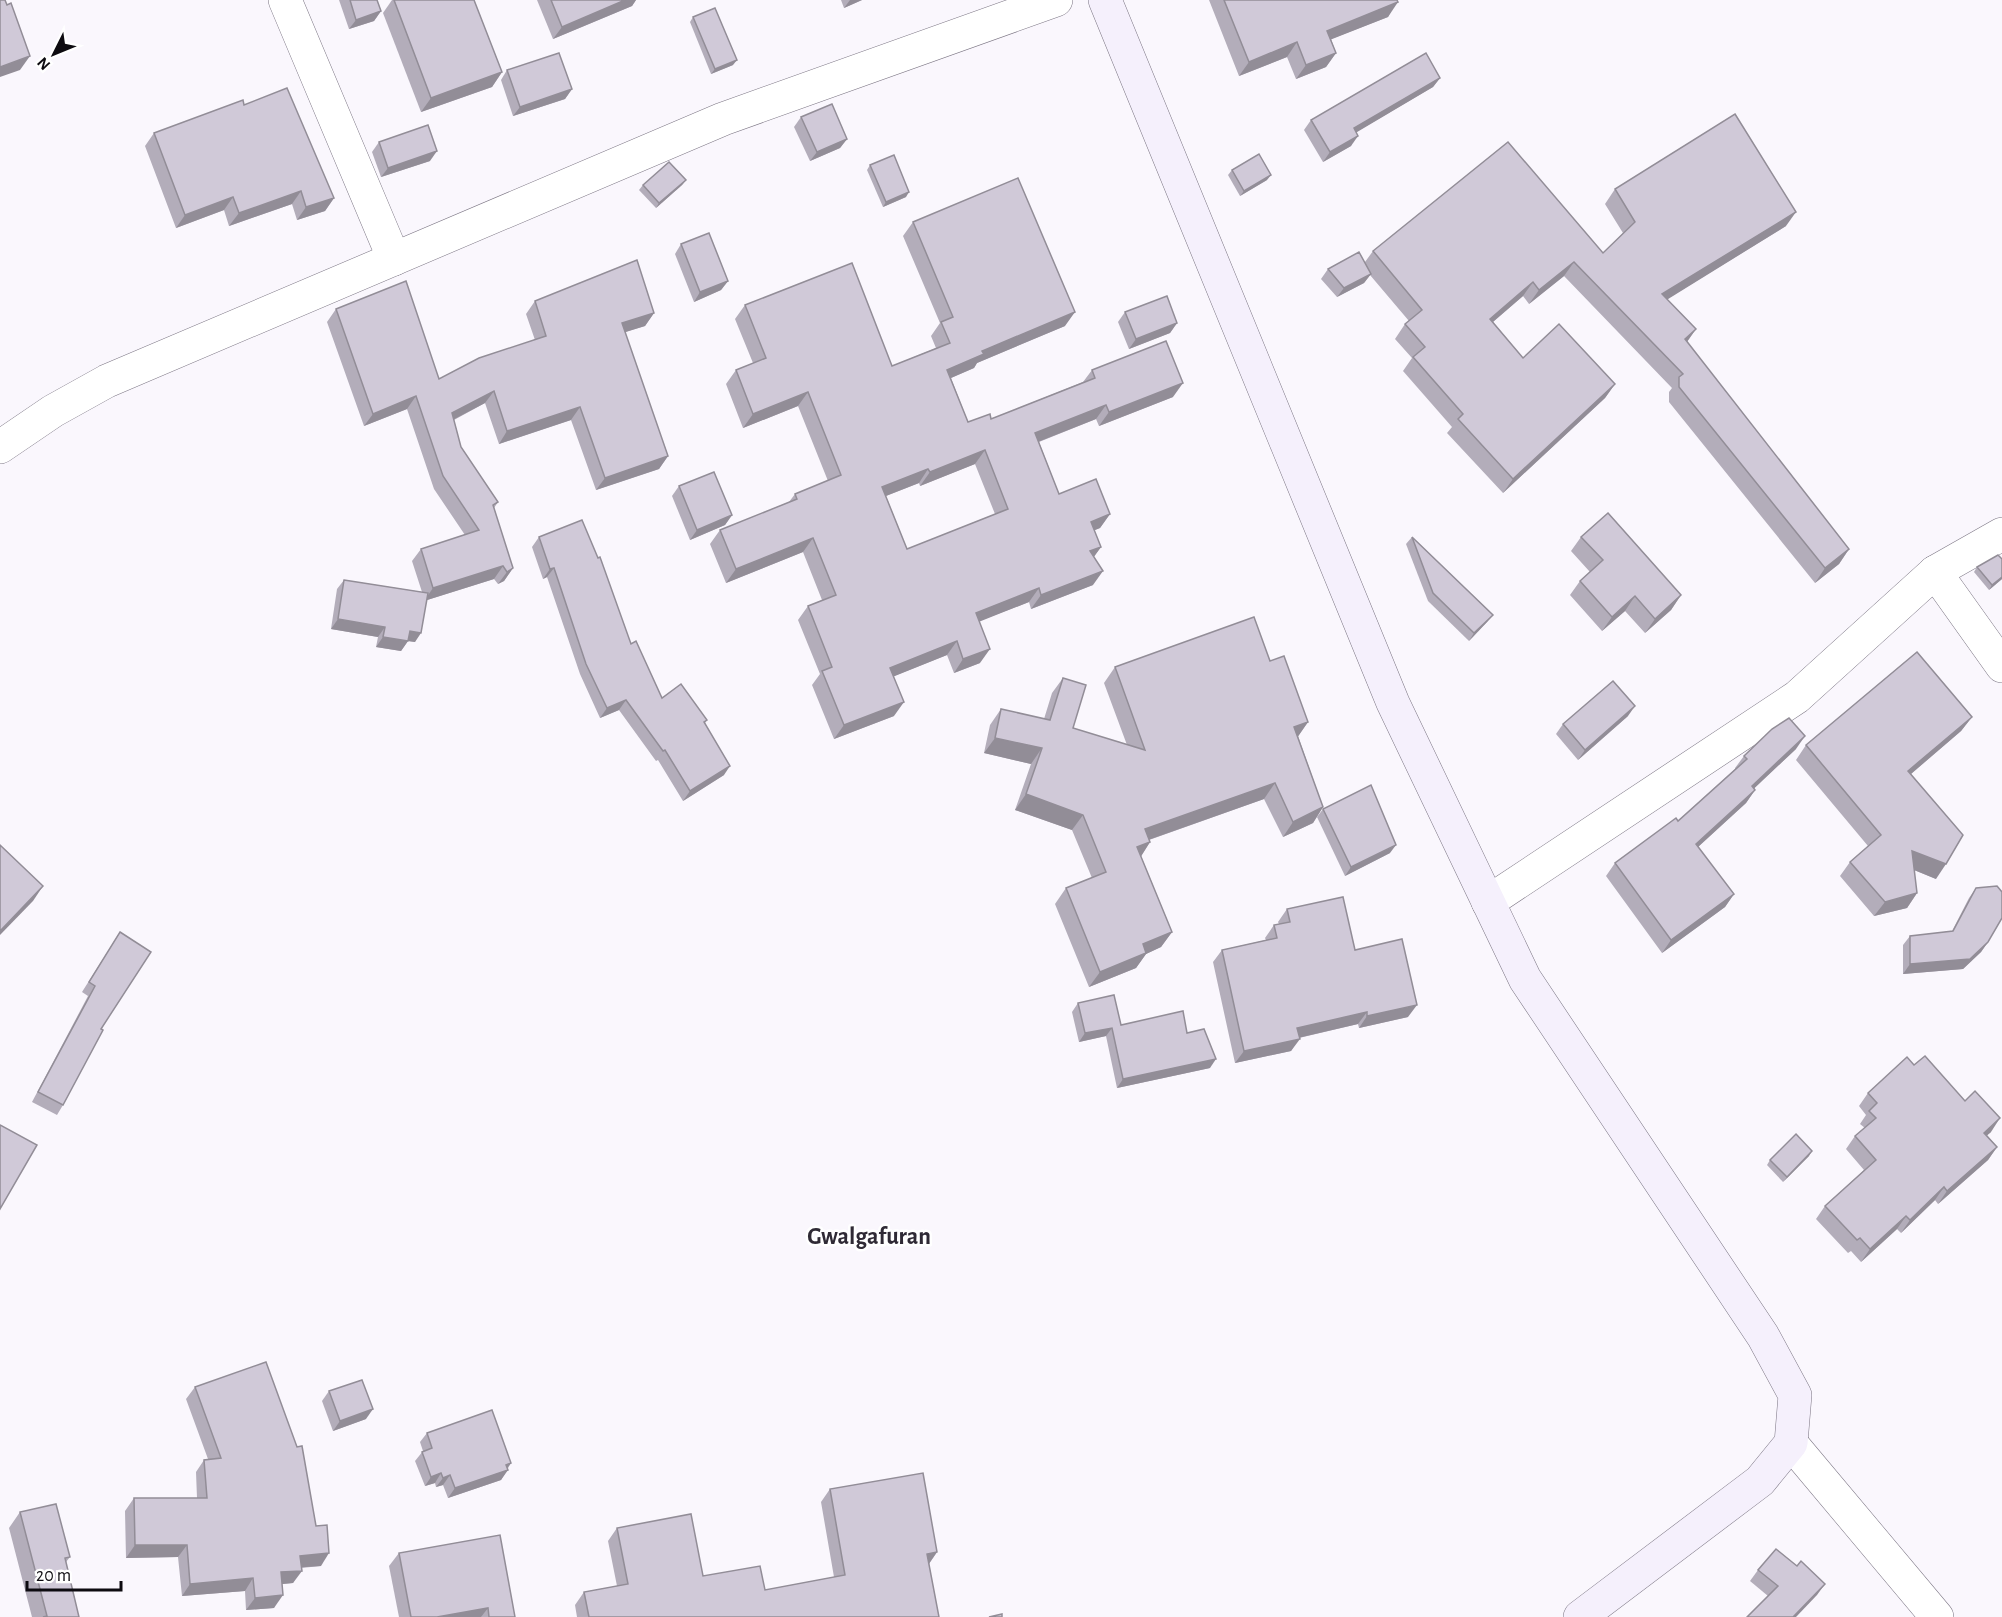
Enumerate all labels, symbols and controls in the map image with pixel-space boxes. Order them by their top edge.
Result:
north arrow [24,24,84,84]
text: N [34,54,53,73]
district label: Gwalgafuran [807,1225,931,1249]
scale bar [27,1554,122,1592]
text: 20 m [36,1567,71,1585]

